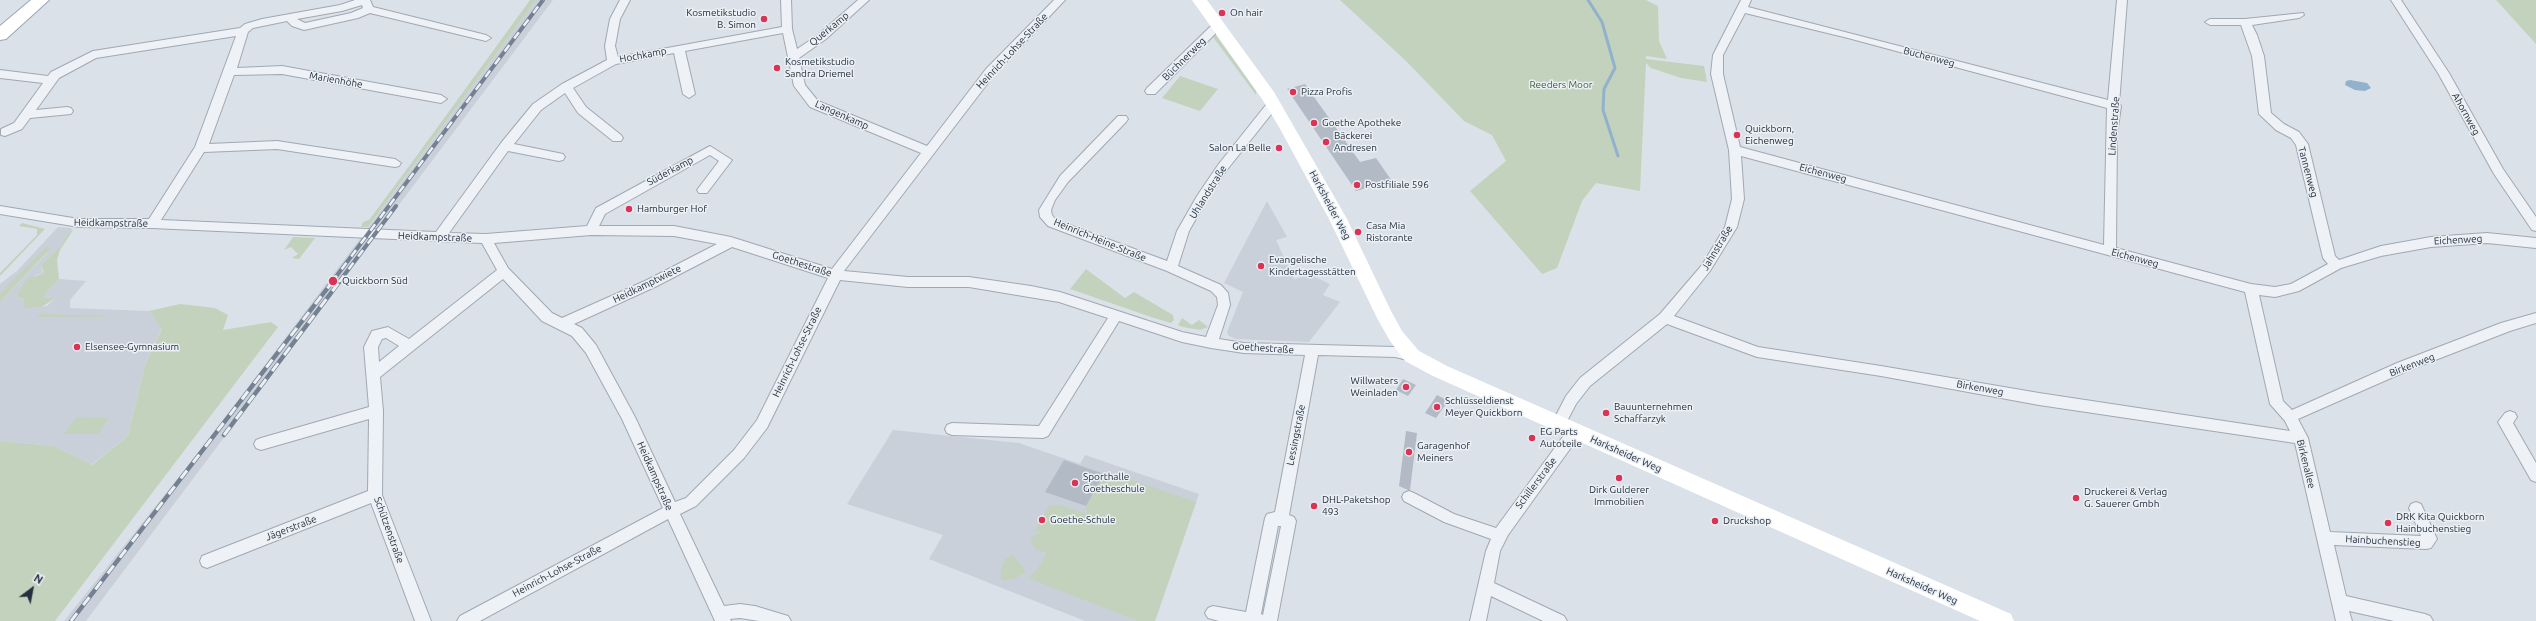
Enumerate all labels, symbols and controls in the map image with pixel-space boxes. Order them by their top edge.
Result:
place label: Kosmetikstudio B. Simon [686,7,756,30]
place label: On hair [1230,7,1263,19]
marker: On hair [1217,8,1227,18]
street label: Querkamp [807,9,851,49]
street label: Heinrich-Lohse-Straße [974,11,1050,91]
marker: Kosmetikstudio B. Simon [759,14,769,24]
street label: Büchnerweg [1160,35,1208,83]
street label: Buchenweg [1902,44,1956,70]
street label: Hochkamp [618,45,668,65]
place label: Kosmetikstudio Sandra Driemel [785,56,855,80]
marker: Kosmetikstudio Sandra Driemel [772,63,782,73]
street label: Marienhöhe [308,69,364,91]
park label: Reeders Moor [1529,79,1593,91]
place label: Pizza Profis [1301,86,1352,98]
marker: Pizza Profis [1288,87,1298,97]
street label: Ahornweg [2449,91,2483,137]
street label: Lindenstraße [2106,96,2122,156]
street label: Langenkamp [813,98,871,132]
place label: Goethe Apotheke [1322,117,1401,129]
marker: Goethe Apotheke [1309,118,1319,128]
place label: Quickborn, Eichenweg [1745,123,1794,146]
place label: Bäckerei Andresen [1334,130,1377,154]
marker: Quickborn, Eichenweg [1732,130,1742,140]
marker: Bäckerei Andresen [1321,137,1331,147]
place label: Salon La Belle [1209,142,1271,154]
marker: Salon La Belle [1274,143,1284,153]
street label: Tannenweg [2295,145,2321,199]
street label: Süderkamp [645,154,695,188]
street label: Eichenweg [1798,161,1848,185]
street label: Uhlandstraße [1187,163,1229,221]
street label: Harksheider Weg [1307,168,1353,242]
place label: Postfiliale 596 [1365,179,1429,191]
marker: Postfiliale 596 [1352,180,1362,190]
place label: Hamburger Hof [637,203,707,215]
marker: Hamburger Hof [624,204,634,214]
street label: Heidkampstraße [74,216,148,230]
street label: Heinrich-Heine-Straße [1052,216,1148,264]
place label: Casa Mia Ristorante [1366,220,1413,244]
street label: Jahnstraße [1699,223,1735,273]
marker: Casa Mia Ristorante [1353,227,1363,237]
street label: Heidkampstraße [398,230,472,244]
street label: Eichenweg [2433,233,2483,247]
street label: Eichenweg [2110,246,2160,270]
street label: Goethestraße [771,249,833,279]
place label: Evangelische Kindertagesstätten [1269,254,1356,278]
marker: Evangelische Kindertagesstätten [1256,261,1266,271]
street label: Heidkamptwiete [611,262,683,306]
marker: Quickborn Süd [327,275,339,287]
place label: Quickborn Süd [342,275,408,287]
street label: Heinrich-Lohse-Straße [770,305,824,399]
street label: Goethestraße [1232,340,1294,356]
place label: Elsensee-Gymnasium [85,341,179,353]
marker: Elsensee-Gymnasium [72,342,82,352]
street label: Birkenweg [2388,351,2436,379]
place label: Willwaters Weinladen [1350,375,1398,398]
street label: Birkenweg [1955,378,2005,398]
marker: Willwaters Weinladen [1401,382,1411,392]
place label: Schlüsseldienst Meyer Quickborn [1445,395,1522,418]
place label: Bauunternehmen Schaffarzyk [1614,401,1693,424]
marker: Schlüsseldienst Meyer Quickborn [1432,402,1442,412]
street label: Lessingstraße [1284,403,1308,467]
marker: Bauunternehmen Schaffarzyk [1601,408,1611,418]
place label: EG Parts Autoteile [1540,426,1582,450]
marker: EG Parts Autoteile [1527,433,1537,443]
street label: Harksheider Weg [1588,433,1664,475]
street label: Birkenallee [2294,438,2318,490]
street label: Heidkampstraße [634,440,676,512]
place label: Garagenhof Meiners [1417,440,1470,464]
marker: Garagenhof Meiners [1404,447,1414,457]
street label: Schillerstraße [1513,455,1559,511]
place label: Sporthalle Goetheschule [1083,471,1145,494]
marker: Dirk Gulderer Immobilien [1614,473,1624,483]
marker: Sporthalle Goetheschule [1070,478,1080,488]
place label: Dirk Gulderer Immobilien [1589,484,1649,508]
place label: Druckerei & Verlag G. Sauerer Gmbh [2084,486,2167,510]
marker: Druckerei & Verlag G. Sauerer Gmbh [2071,493,2081,503]
place label: DHL-Paketshop 493 [1322,494,1391,518]
street label: Schützenstraße [371,495,407,565]
marker: DHL-Paketshop 493 [1309,501,1319,511]
place label: DRK Kita Quickborn Hainbuchenstieg [2396,511,2485,534]
street label: Jägerstraße [264,513,318,543]
place label: Goethe-Schule [1050,514,1115,526]
marker: Goethe-Schule [1037,515,1047,525]
place label: Druckshop [1723,515,1771,527]
marker: Druckshop [1710,516,1720,526]
marker: DRK Kita Quickborn Hainbuchenstieg [2383,518,2393,528]
street label: Hainbuchenstieg [2345,533,2421,549]
street label: Heinrich-Lohse-Straße [510,542,604,600]
street label: Harksheider Weg [1884,565,1960,607]
north arrow [12,569,52,609]
text: N [32,572,45,586]

